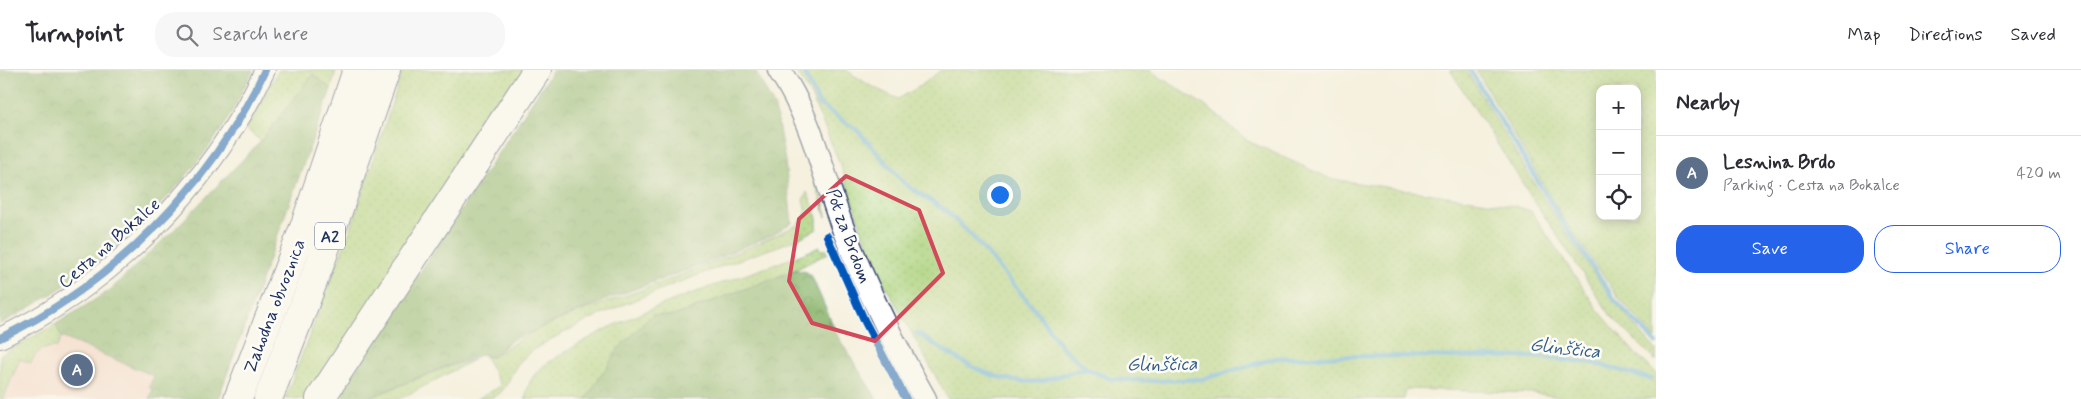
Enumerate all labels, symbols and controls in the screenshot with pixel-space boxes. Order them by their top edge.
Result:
search box [155,12,505,57]
text: Turnpoint [25,19,125,50]
icon: search [173,21,201,49]
text: Search here [213,22,308,47]
text: Map [1848,23,1881,47]
text: Directions [1909,23,1983,47]
text: Saved [2011,23,2056,47]
map controls [1596,85,1641,220]
button: + [1596,85,1641,130]
text: Nearby [1676,89,1740,117]
button: − [1596,130,1641,175]
text: Lesnina Brdo [1723,150,1835,175]
text: A [1687,163,1697,184]
text: 420 m [2017,163,2061,184]
button: locate [1596,175,1641,220]
text: Parking · Cesta na Bokalce [1723,175,1900,196]
your location [987,182,1013,208]
street label: Pot za Brdom [820,186,876,287]
street label: Cesta na Bokalce [54,193,166,295]
road number: A2 [315,223,345,250]
button: Save [1676,225,1864,273]
button: Share [1874,225,2061,273]
street label: Zahodna obvoznica [238,236,312,377]
water label: Glinščica [1528,332,1602,365]
pin: A [61,351,93,389]
water label: Glinščica [1126,351,1198,378]

